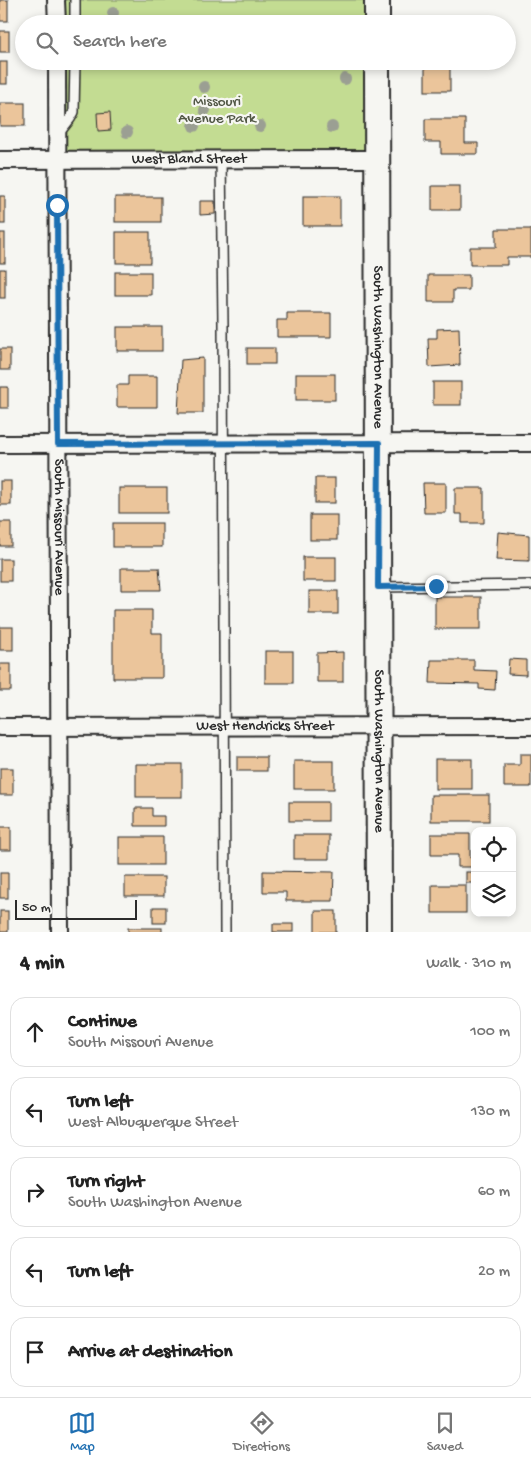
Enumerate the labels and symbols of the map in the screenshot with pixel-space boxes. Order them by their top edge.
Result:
park label: Missouri Avenue Park [178,93,257,128]
street label: West Bland Street [132,150,248,169]
route start [46,194,69,217]
street label: South Washington Avenue [368,265,387,429]
street label: South Missouri Avenue [49,459,68,596]
route end [425,575,448,598]
street label: South Washington Avenue [369,669,388,833]
street label: West Hendricks Street [196,717,336,736]
scale bar [15,897,138,920]

